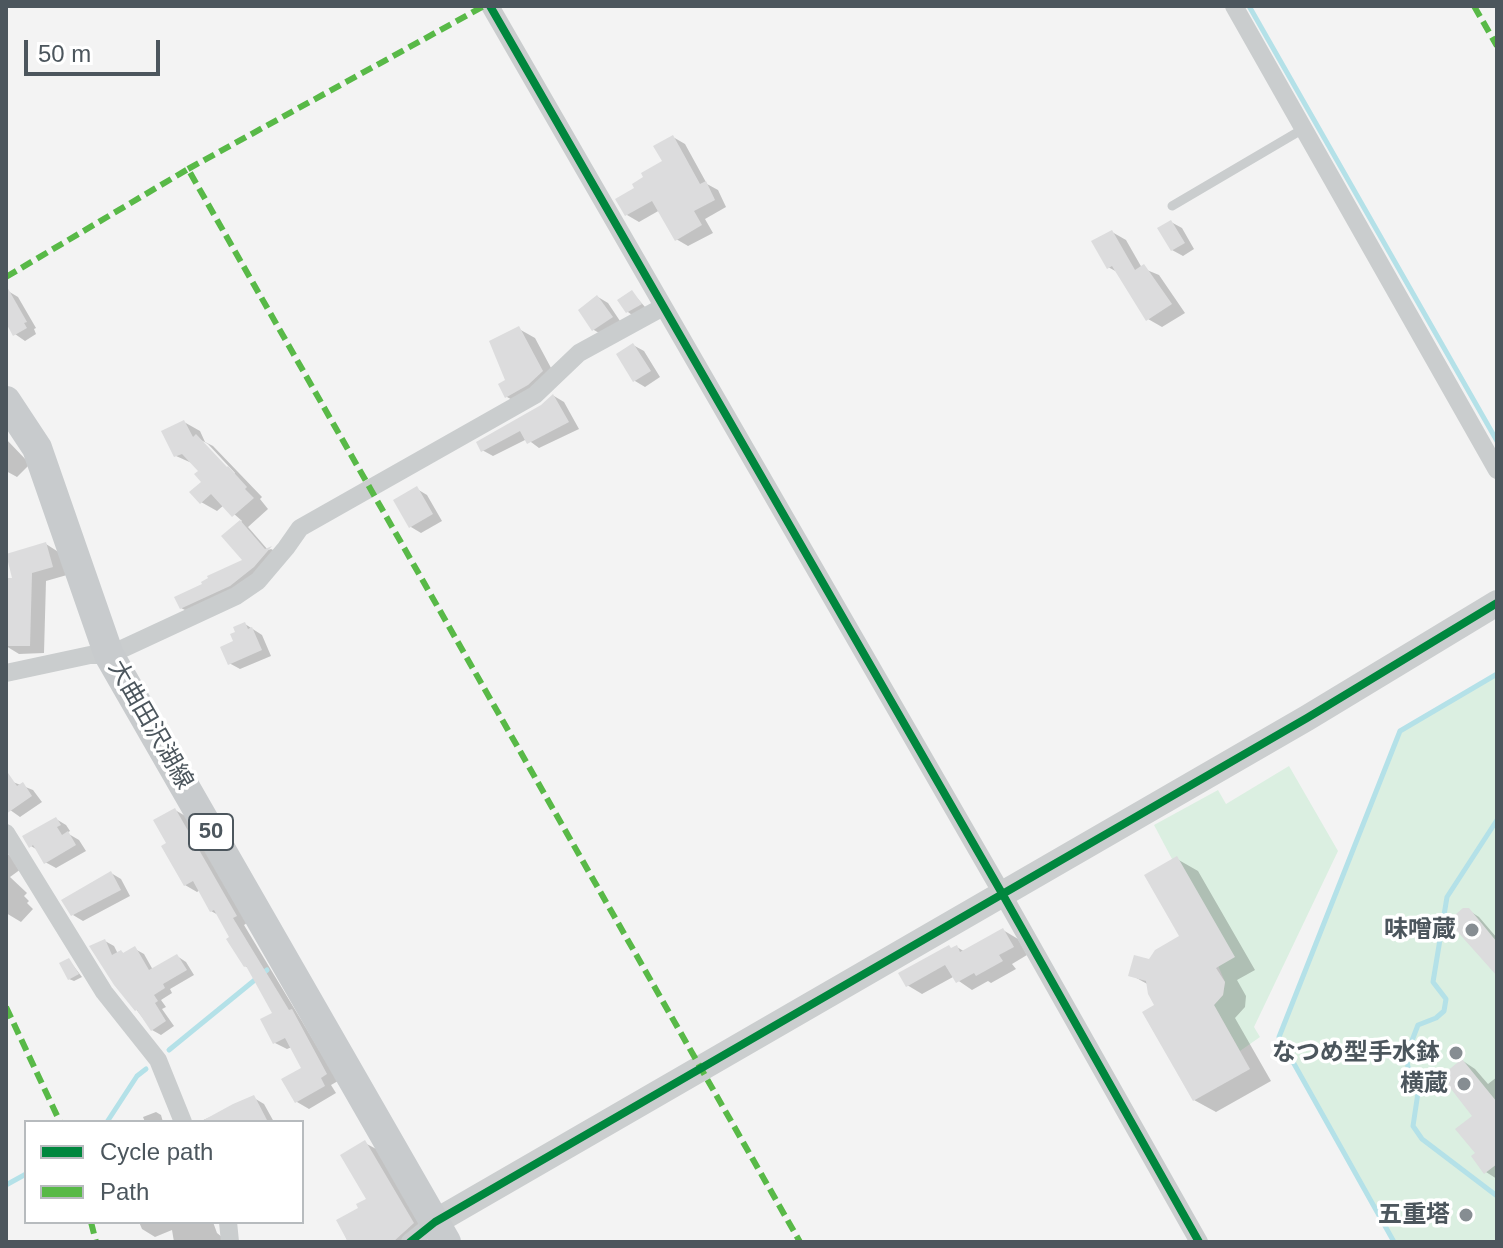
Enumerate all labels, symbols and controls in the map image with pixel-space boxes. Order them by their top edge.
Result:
scale bar [28,24,164,74]
text: 50 m [38,40,91,67]
street label: 大曲田沢湖線 [102,655,198,795]
road number: 50 [189,814,233,850]
place label: 味噌蔵 [1384,916,1456,944]
marker: 味噌蔵 [1463,921,1481,939]
place label: なつめ型手水鉢 [1272,1039,1440,1067]
marker: なつめ型手水鉢 [1447,1044,1465,1062]
place label: 横蔵 [1400,1070,1448,1098]
marker: 横蔵 [1455,1075,1473,1093]
legend [24,1120,304,1224]
text: Cycle path [100,1138,213,1165]
text: Path [100,1178,149,1205]
place label: 五重塔 [1378,1201,1450,1229]
marker: 五重塔 [1457,1206,1475,1224]

